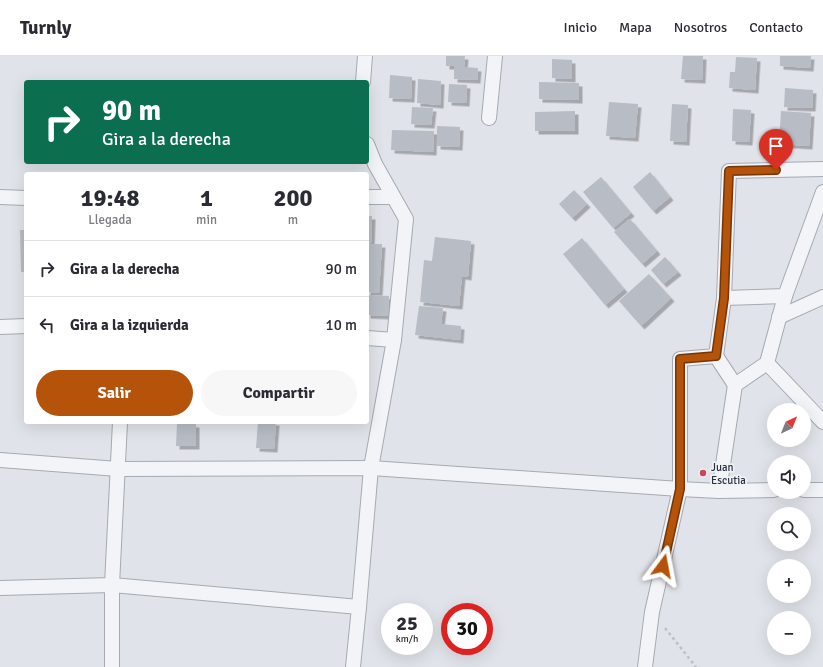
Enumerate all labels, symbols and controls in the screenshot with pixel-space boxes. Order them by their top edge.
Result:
text: Turnly [20,16,72,40]
text: Inicio [564,19,597,36]
text: Mapa [619,19,652,36]
text: Nosotros [674,19,727,36]
text: Contacto [749,19,803,36]
text: 90 m [102,94,161,128]
icon: right [36,96,88,148]
text: Gira a la derecha [102,128,231,150]
pin [759,129,793,170]
icon: arrive [765,135,787,157]
text: 19:48 [81,183,139,213]
text: 1 [200,183,213,213]
text: 200 [274,183,312,213]
text: Llegada [88,212,132,228]
text: min [196,212,217,228]
text: m [288,212,298,228]
icon: right [36,258,58,280]
text: Gira a la derecha [70,260,180,278]
text: 90 m [326,260,357,278]
icon: left [36,314,58,336]
text: Gira a la izquierda [70,316,189,334]
text: 10 m [326,316,357,334]
button: Salir [36,370,193,416]
button: Compartir [201,370,357,416]
north arrow [767,403,811,447]
map controls [767,403,811,655]
button: sound [767,455,811,499]
place label: Juan Escutia [711,461,746,487]
marker: Juan Escutia [698,468,708,478]
button: search [767,507,811,551]
position arrow [642,545,684,587]
button: + [767,559,811,603]
speed limit sign: 30 [441,603,493,655]
text: 25 [396,611,418,636]
button: − [767,611,811,655]
text: km/h [396,633,418,645]

